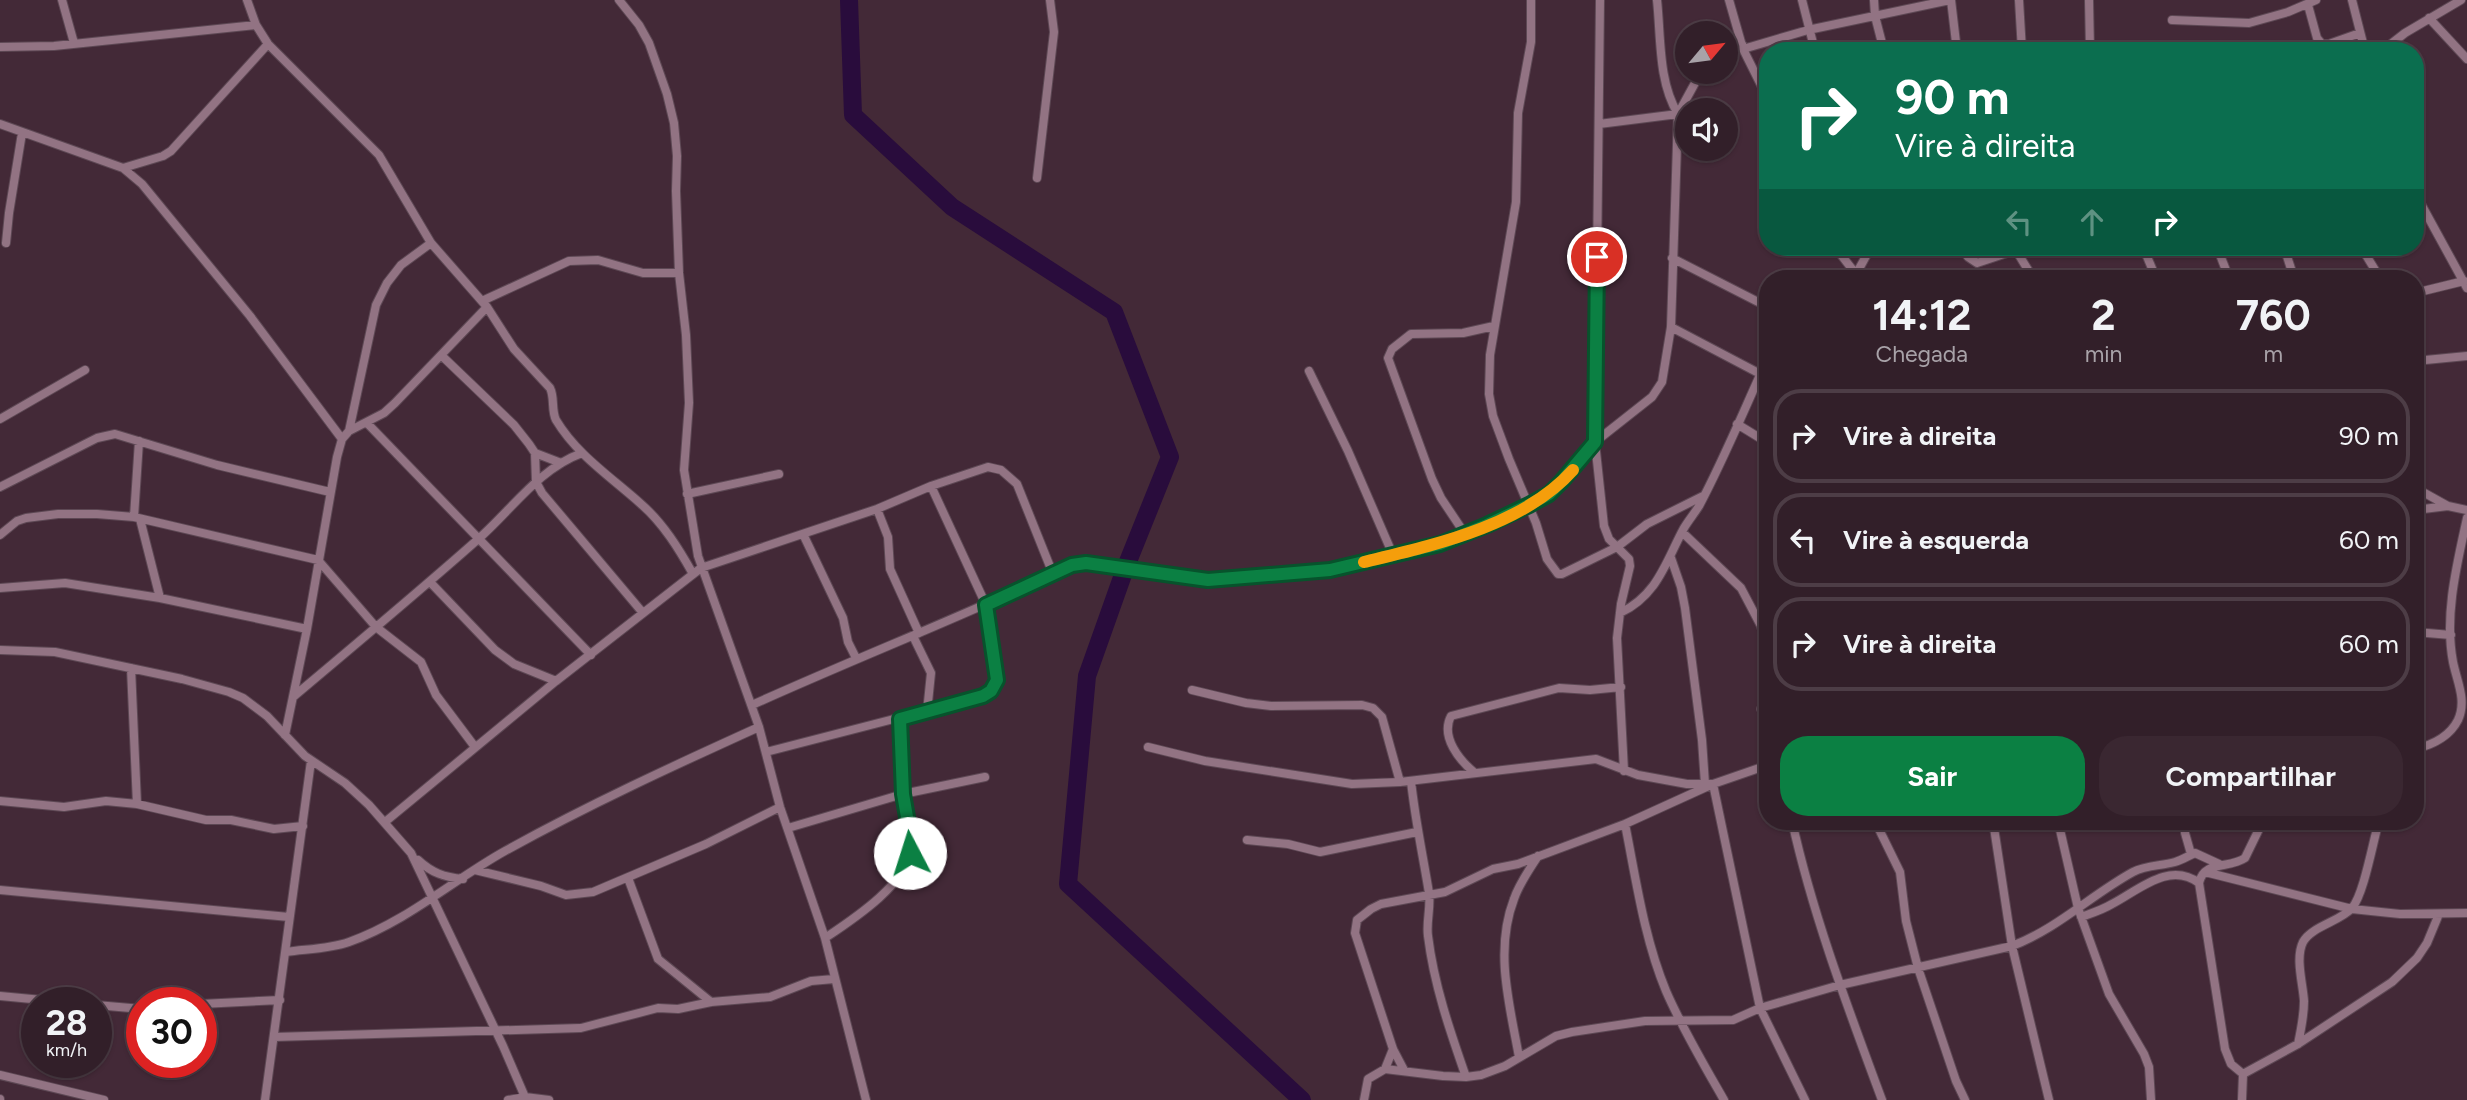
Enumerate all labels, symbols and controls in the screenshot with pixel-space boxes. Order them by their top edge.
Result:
north arrow [1675,21,1738,84]
map controls [1675,21,1738,161]
text: 90 m [1895,67,2010,126]
icon: right [1780,70,1871,161]
button: sound [1675,98,1738,161]
text: Vire à direita [1895,127,2075,165]
icon: left [2000,203,2038,241]
icon: ahead [2073,203,2111,241]
icon: right [2146,203,2184,241]
pin [1567,227,1627,287]
icon: arrive [1578,238,1616,276]
text: 14:12 [1872,290,1971,341]
text: 2 [2091,290,2116,341]
text: 760 [2236,290,2311,341]
text: Chegada [1876,340,1968,368]
text: min [2085,340,2122,368]
text: m [2263,340,2283,368]
icon: right [1784,417,1822,455]
text: Vire à direita [1843,420,1996,452]
text: 90 m [2339,420,2399,452]
icon: left [1784,521,1822,559]
text: Vire à esquerda [1843,524,2029,556]
text: 60 m [2339,524,2399,556]
icon: right [1784,625,1822,663]
text: Vire à direita [1843,628,1996,660]
text: 60 m [2339,628,2399,660]
button: Sair [1780,736,2085,816]
button: Compartilhar [2099,736,2403,816]
position arrow [873,816,947,890]
speed limit sign: 30 [126,987,217,1078]
text: 28 [46,1002,87,1044]
text: km/h [46,1039,87,1061]

